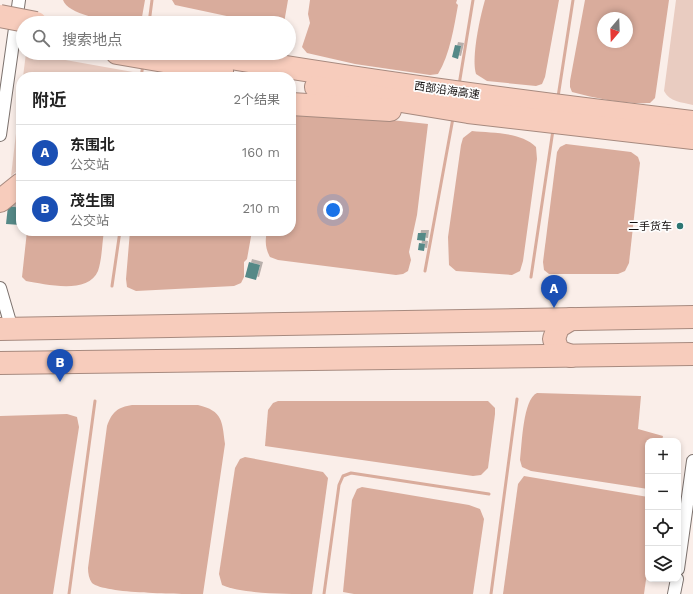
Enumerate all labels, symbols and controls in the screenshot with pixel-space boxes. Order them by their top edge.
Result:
north arrow [597,12,633,48]
search box [16,16,296,60]
icon: search [30,27,52,49]
text: 搜索地点 [62,31,122,49]
street label: 西部沿海高速 [413,79,481,102]
text: 附近 [32,90,66,110]
text: 2个结果 [233,92,280,107]
text: 东围北 [70,136,115,154]
text: A [41,145,49,160]
text: 160 m [242,145,280,160]
text: 公交站 [70,157,109,172]
text: 茂生围 [70,192,115,210]
your location [323,200,343,220]
text: B [41,201,49,216]
text: 210 m [242,201,280,216]
text: 公交站 [70,213,109,228]
place label: 二手货车 [628,220,672,233]
marker: 二手货车 [675,221,685,231]
pin: A [541,275,567,308]
pin: B [47,349,73,382]
map controls [645,438,681,582]
button: + [645,438,681,474]
button: − [645,474,681,510]
button: locate [645,510,681,546]
button: layers [645,546,681,582]

